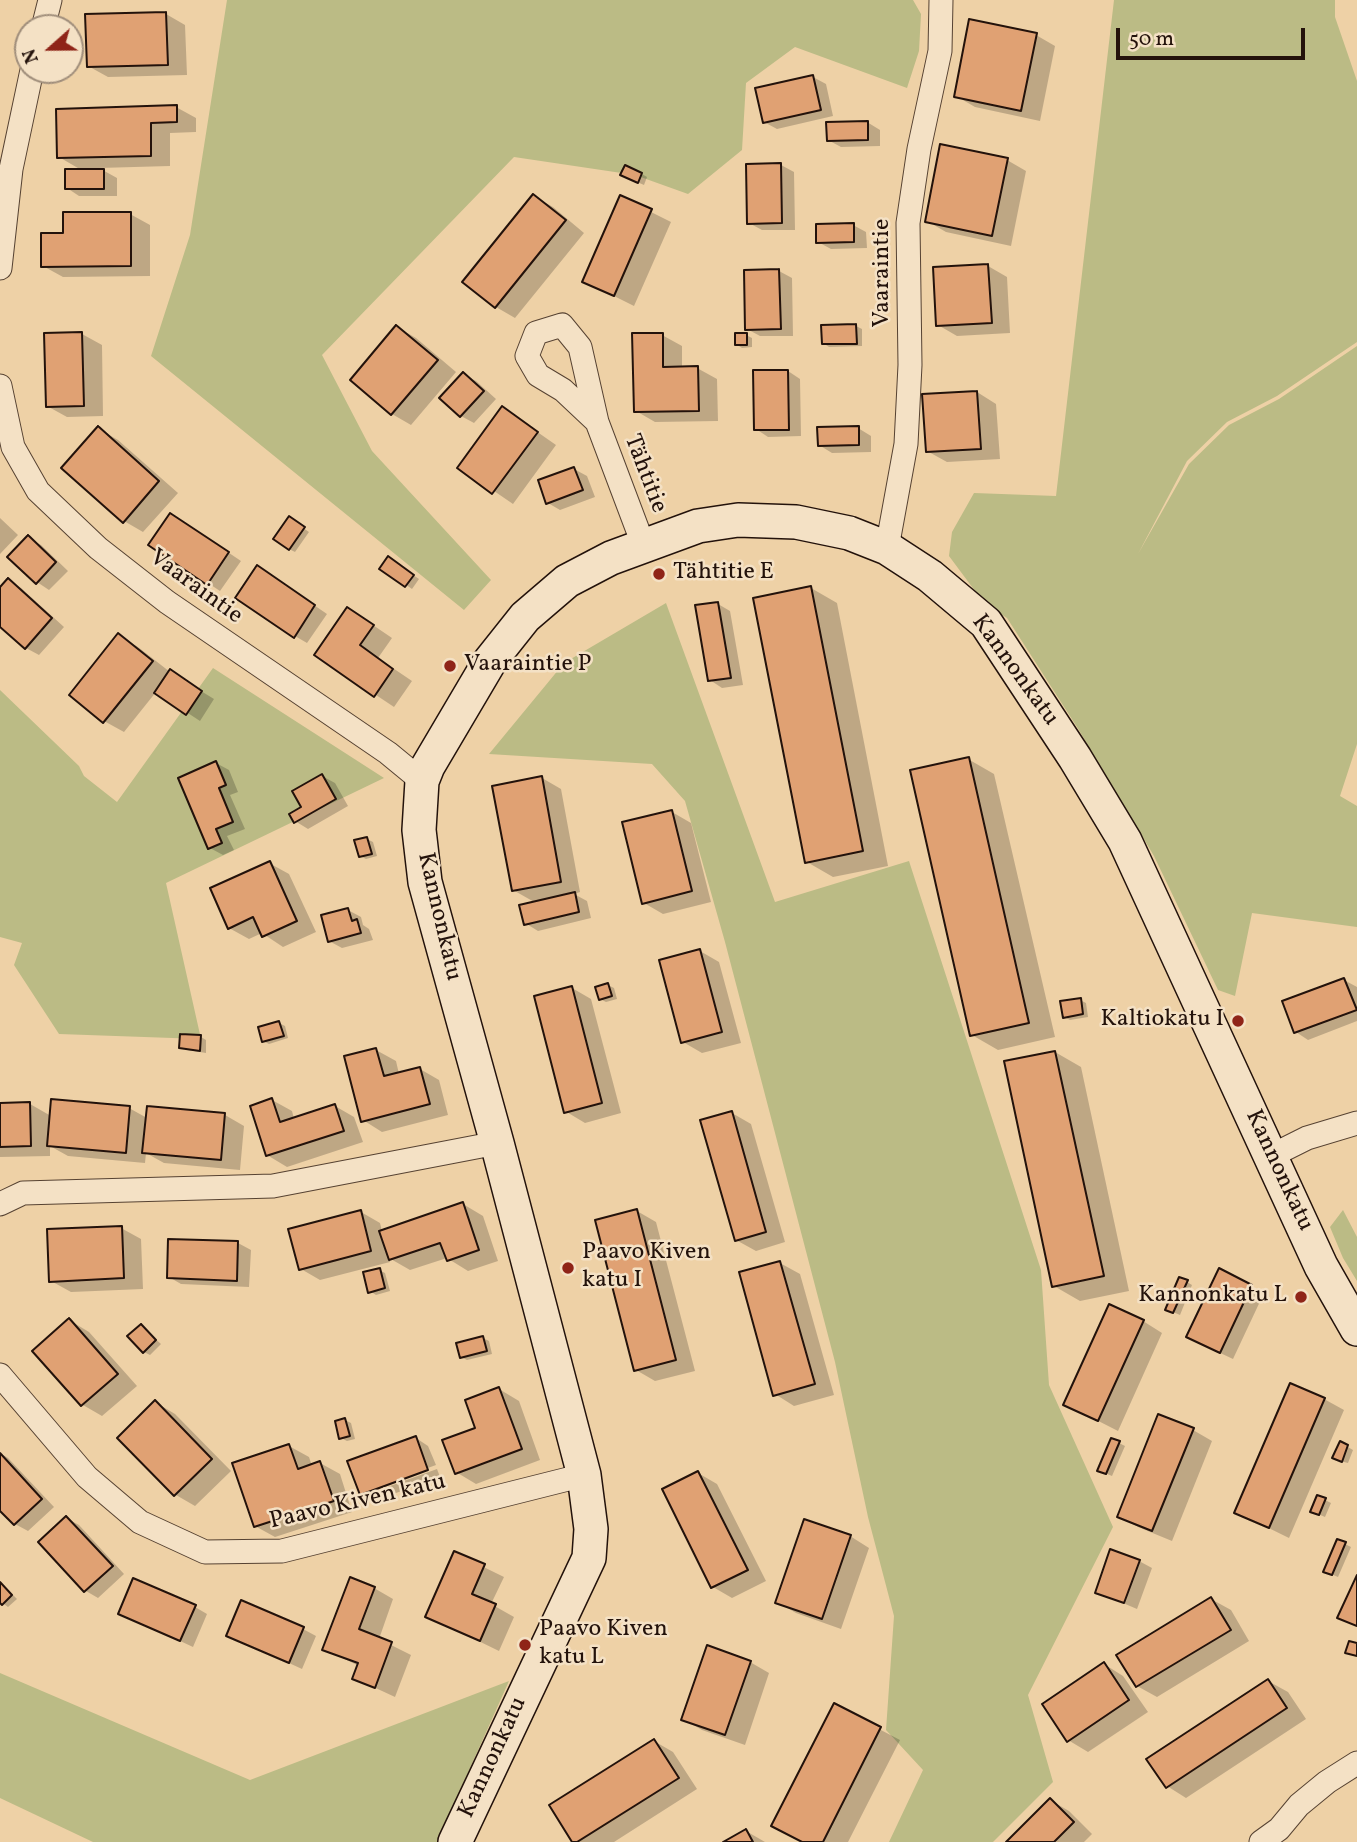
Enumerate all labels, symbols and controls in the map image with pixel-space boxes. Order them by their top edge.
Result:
north arrow [14,14,84,84]
scale bar [1119,14,1308,58]
text: 50 m [1129,25,1174,54]
text: N [17,45,46,67]
street label: Vaaraintie [870,219,898,327]
street label: Tähtitie [616,431,672,517]
street label: Vaaraintie [143,544,247,632]
place label: Tähtitie E [673,560,774,588]
marker: Tähtitie E [651,566,667,582]
street label: Kannonkatu [964,610,1064,732]
place label: Vaaraintie P [464,652,592,680]
marker: Vaaraintie P [442,658,458,674]
street label: Kannonkatu [409,850,467,984]
place label: Kaltiokatu I [1100,1007,1224,1035]
marker: Kaltiokatu I [1230,1013,1246,1029]
street label: Kannonkatu [1237,1106,1319,1236]
place label: Paavo Kiven katu I [582,1240,711,1296]
marker: Paavo Kiven katu I [560,1260,576,1276]
place label: Kannonkatu L [1138,1283,1287,1311]
marker: Kannonkatu L [1293,1289,1309,1305]
street label: Paavo Kiven katu [267,1469,449,1537]
place label: Paavo Kiven katu L [539,1617,668,1673]
marker: Paavo Kiven katu L [517,1637,533,1653]
street label: Kannonkatu [453,1693,535,1823]

